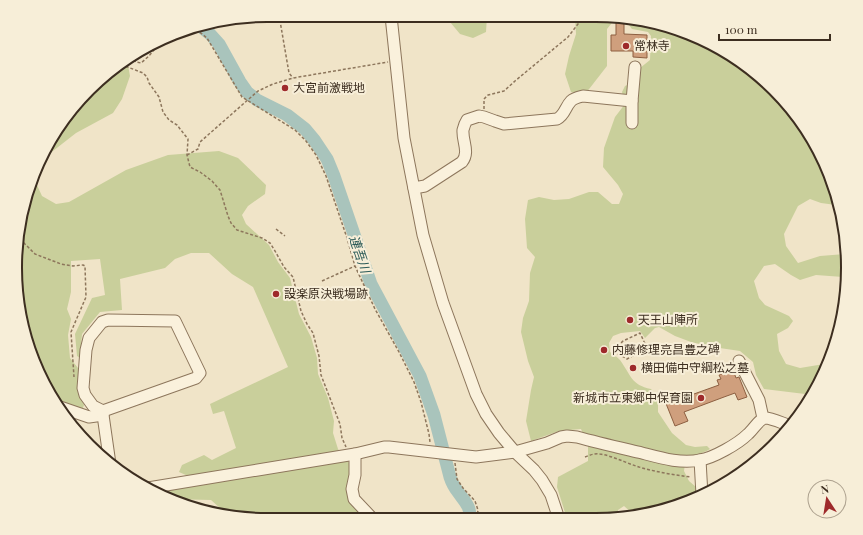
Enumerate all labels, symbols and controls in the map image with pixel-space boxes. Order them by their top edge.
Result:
scale bar [719,16,830,42]
text: 100 m [725,21,758,37]
place label: 常林寺 [634,37,670,53]
marker: 常林寺 [621,41,631,51]
place label: 大宮前激戦地 [293,79,365,95]
marker: 大宮前激戦地 [280,83,290,93]
water label: 連吾川 [346,233,376,277]
place label: 設楽原決戦場跡 [284,285,368,301]
marker: 設楽原決戦場跡 [271,289,281,299]
place label: 天王山陣所 [638,311,698,327]
marker: 天王山陣所 [625,315,635,325]
place label: 内藤修理亮昌豊之碑 [612,341,720,357]
marker: 内藤修理亮昌豊之碑 [599,345,609,355]
place label: 横田備中守綱松之墓 [641,359,749,375]
marker: 横田備中守綱松之墓 [628,363,638,373]
place label: 新城市立東郷中保育園 [573,389,693,405]
marker: 新城市立東郷中保育園 [696,393,706,403]
north arrow [807,479,847,519]
text: N [819,481,830,497]

